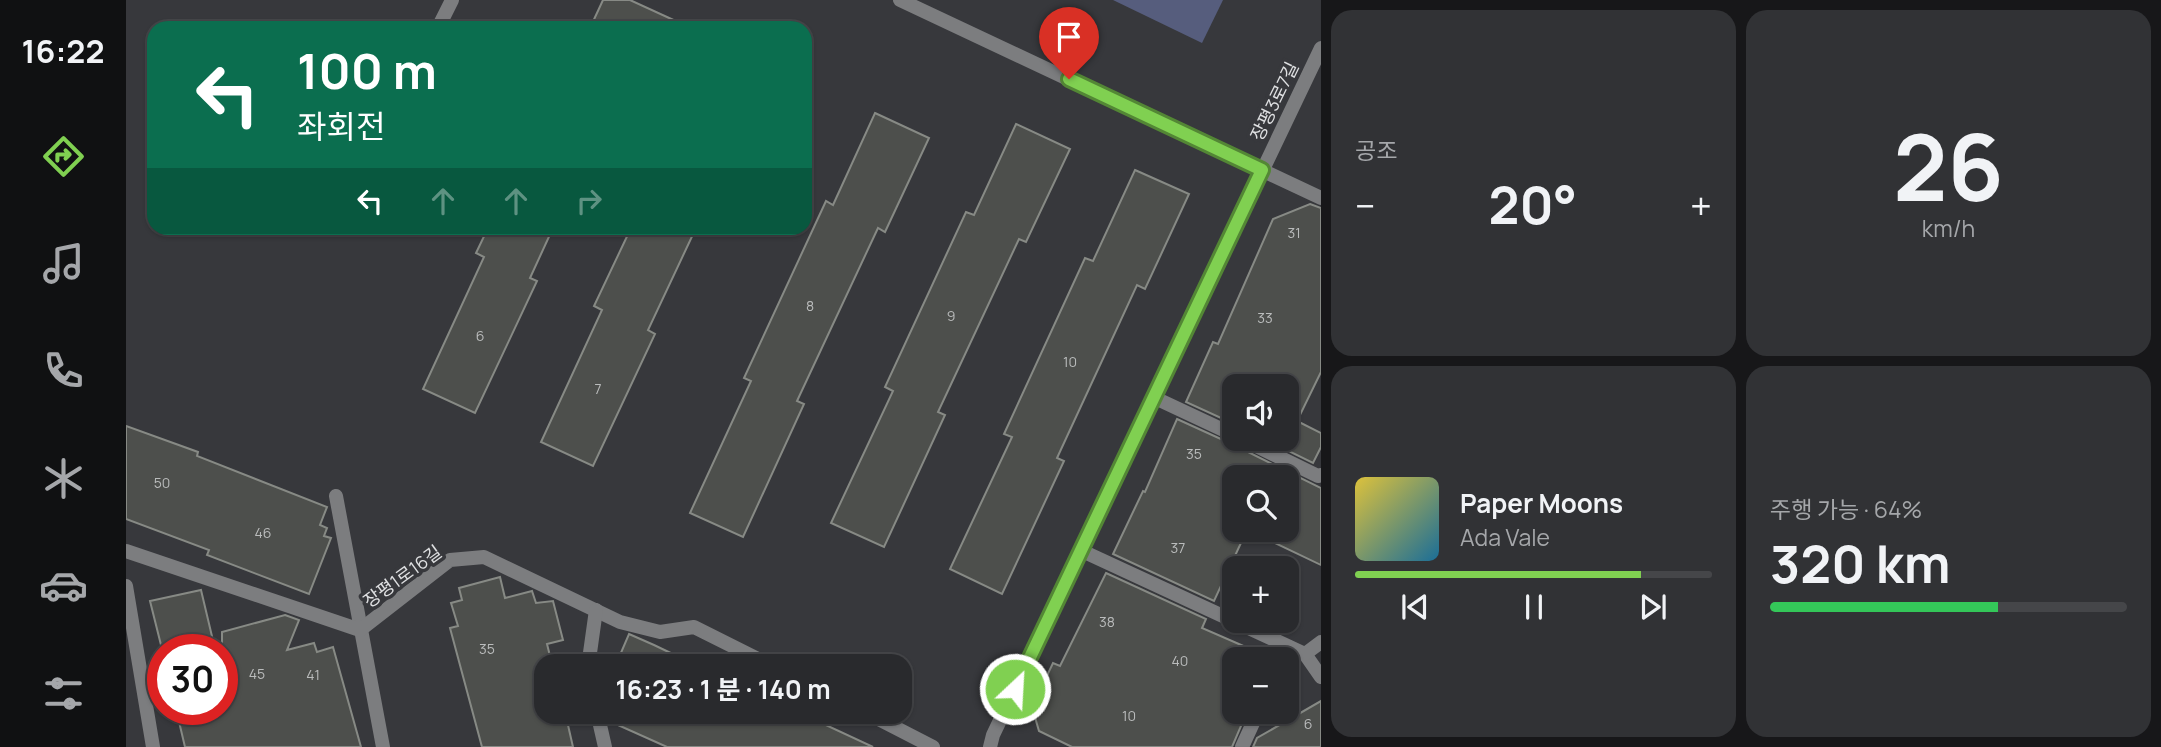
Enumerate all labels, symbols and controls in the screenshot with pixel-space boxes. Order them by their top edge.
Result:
pin [1039,7,1099,79]
icon: arrive [1050,18,1088,56]
text: 16:22 [22,29,104,73]
text: 100 m [297,37,437,104]
icon: left [182,49,273,140]
street label: 장평3로7길 [1245,57,1303,145]
text: 좌회전 [297,104,385,148]
text: 26 [1893,104,2004,228]
icon: directions [39,132,88,181]
text: 공조 [1355,134,1397,166]
text: 20° [1489,169,1577,240]
text: − [1355,179,1376,231]
text: + [1690,179,1712,231]
icon: left [351,182,389,220]
icon: ahead [424,182,462,220]
icon: ahead [497,182,535,220]
icon: right [570,182,608,220]
text: km/h [1922,212,1975,244]
house number: 31 [1287,223,1301,242]
icon: music [39,239,88,288]
house number: 8 [806,296,814,315]
house number: 9 [947,306,955,325]
house number: 33 [1257,308,1273,327]
house number: 6 [476,326,484,345]
icon: phone [39,346,88,395]
house number: 10 [1063,352,1077,371]
map controls [1222,374,1299,724]
button: sound [1222,374,1299,451]
house number: 7 [594,379,602,398]
house number: 35 [1186,444,1202,463]
icon: climate [39,454,88,503]
button: search [1222,465,1299,542]
house number: 50 [154,473,170,492]
text: Paper Moons [1460,485,1623,521]
text: 주행 가능 · 64% [1770,493,1922,525]
text: Ada Vale [1460,521,1550,553]
house number: 46 [255,523,271,542]
text: 320 km [1770,528,1951,599]
house number: 37 [1171,538,1185,557]
street label: 장평1로16길 [358,539,446,613]
button: + [1222,556,1299,633]
icon: car [39,561,88,610]
icon: previous [1396,588,1434,626]
icon: pause [1515,588,1553,626]
icon: next [1634,588,1672,626]
house number: 38 [1099,612,1115,631]
speed limit sign: 30 [147,634,238,725]
house number: 35 [479,639,495,658]
button: − [1222,647,1299,724]
house number: 40 [1172,651,1188,670]
position arrow [978,652,1052,726]
house number: 45 [249,664,265,683]
house number: 41 [306,665,320,684]
icon: filters [39,669,88,718]
text: 16:23 · 1 분 · 140 m [615,671,831,707]
house number: 10 [1122,706,1136,725]
house number: 6 [1304,714,1312,733]

